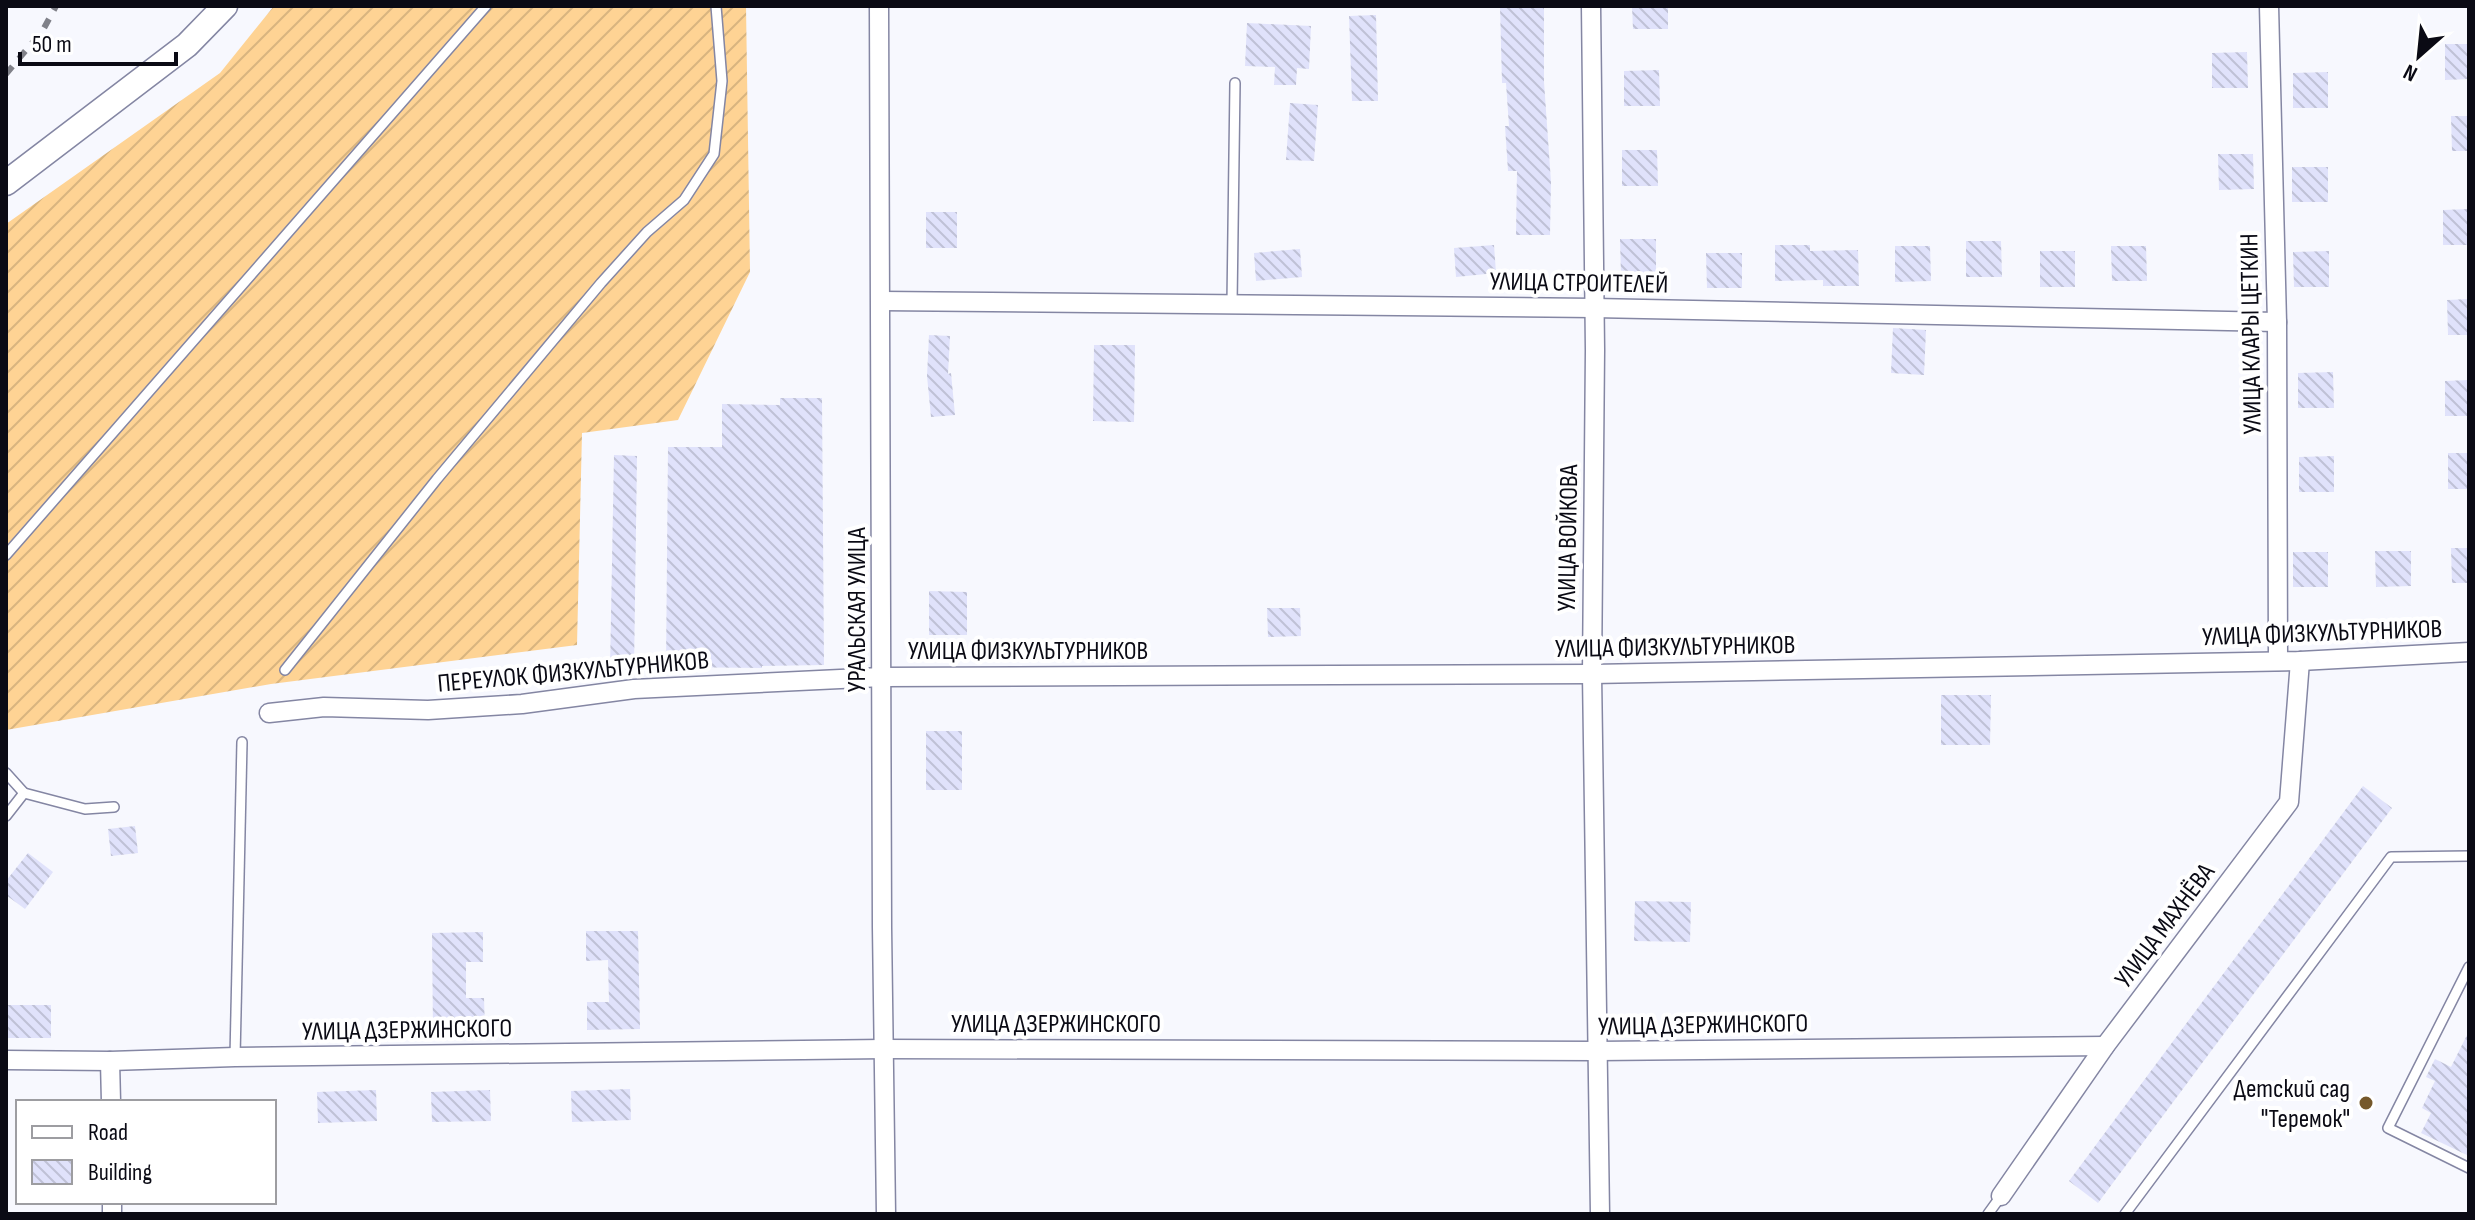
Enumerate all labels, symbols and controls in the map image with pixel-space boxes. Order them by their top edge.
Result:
scale bar [20,16,176,66]
north arrow [2379,16,2459,96]
text: 50 m [32,30,72,59]
text: N [2399,58,2422,87]
street label: УЛИЦА КЛАРЫ ЦЕТКИН [2234,233,2269,435]
street label: УЛИЦА СТРОИТЕЛЕЙ [1489,266,1669,301]
street label: УЛИЦА ВОЙКОВА [1552,463,1585,612]
street label: УРАЛЬСКАЯ УЛИЦА [842,527,873,693]
street label: УЛИЦА ФИЗКУЛЬТУРНИКОВ [2201,614,2443,653]
street label: УЛИЦА ФИЗКУЛЬТУРНИКОВ [1555,630,1795,665]
street label: УЛИЦА ФИЗКУЛЬТУРНИКОВ [908,636,1148,667]
street label: ПЕРЕУЛОК ФИЗКУЛЬТУРНИКОВ [436,645,710,700]
street label: УЛИЦА МАХНЁВА [2109,857,2222,994]
street label: УЛИЦА ДЗЕРЖИНСКОГО [1598,1008,1808,1043]
street label: УЛИЦА ДЗЕРЖИНСКОГО [951,1009,1161,1040]
street label: УЛИЦА ДЗЕРЖИНСКОГО [302,1013,512,1048]
place label: Детский сад "Теремок" [2233,1074,2350,1135]
marker: Детский сад "Теремок" [2357,1094,2375,1112]
legend [16,1100,276,1204]
text: Road [88,1118,128,1147]
text: Building [88,1158,152,1187]

